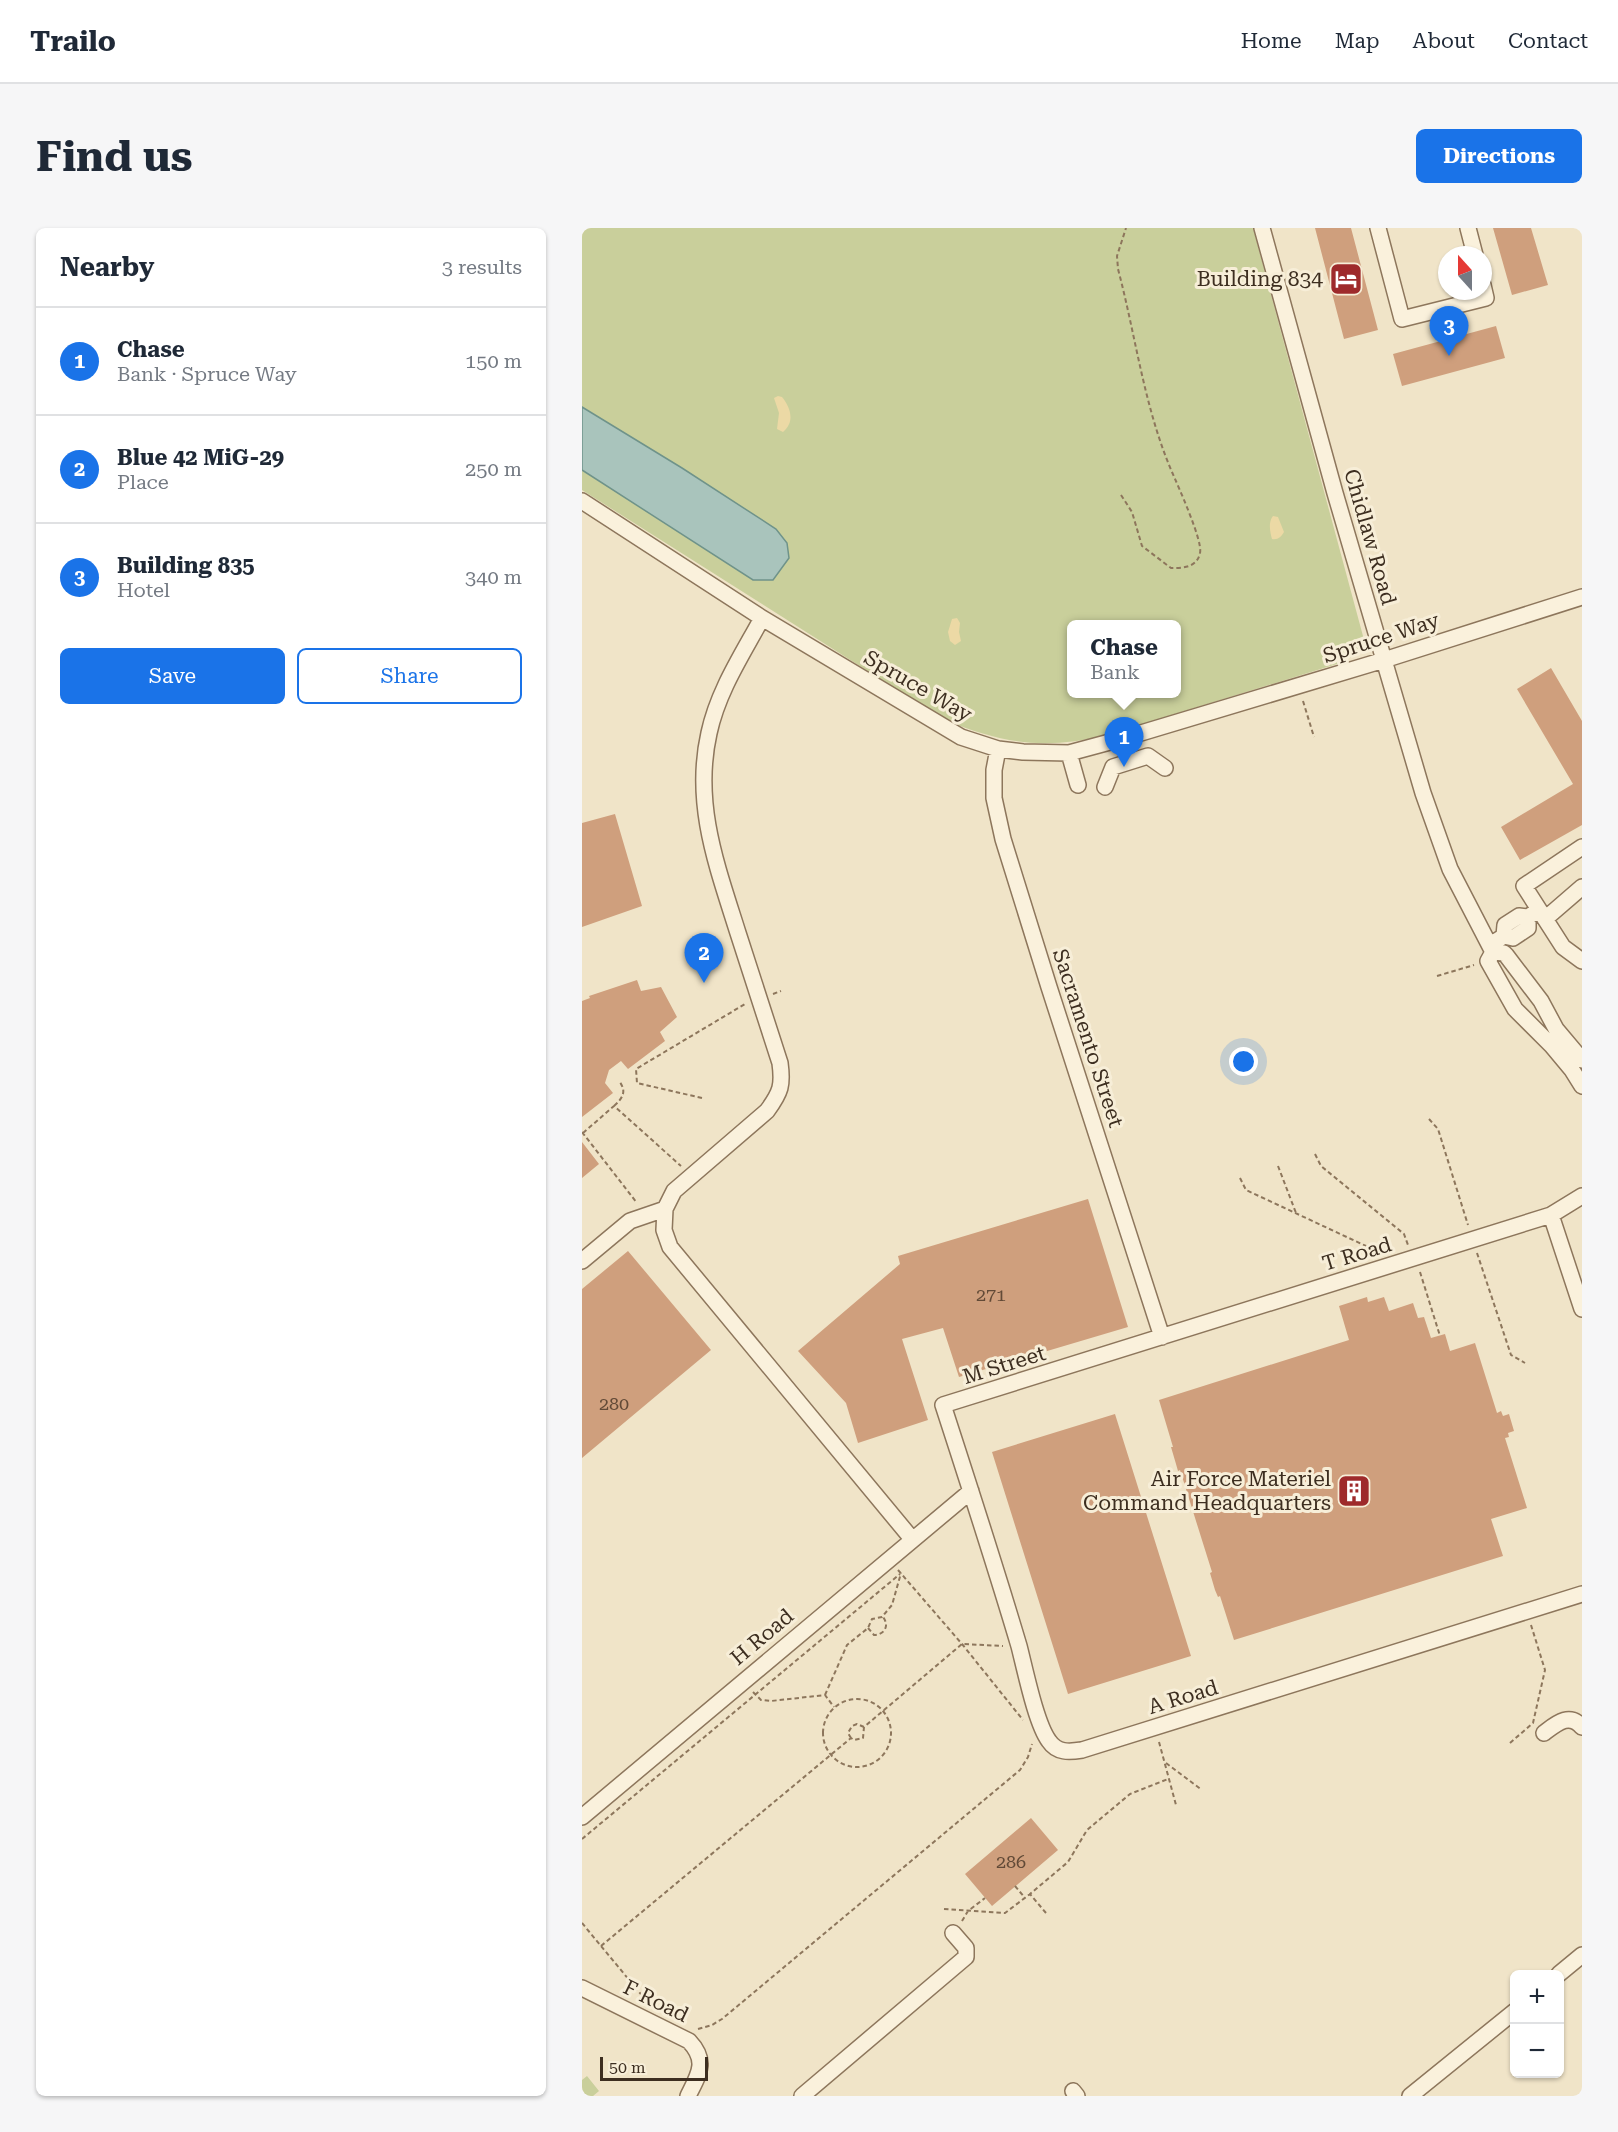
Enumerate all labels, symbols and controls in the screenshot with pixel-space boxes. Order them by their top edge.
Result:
text: Trailo [30,25,116,58]
text: Home [1241,29,1302,53]
text: Map [1335,29,1380,53]
text: About [1413,29,1475,53]
text: Contact [1508,29,1588,53]
button: Directions [1416,129,1582,183]
text: Find us [36,132,193,181]
north arrow [1438,246,1492,300]
text: Nearby [60,252,154,282]
text: 3 results [442,255,522,279]
hotel icon: Building 834 [1328,261,1364,297]
place label: Building 834 [1197,267,1323,291]
pin: 3 [1430,306,1468,356]
text: Chase [117,337,185,362]
text: 1 [74,349,85,373]
text: 150 m [465,349,522,373]
text: Bank · Spruce Way [117,362,297,386]
text: Blue 42 MiG-29 [117,445,284,470]
text: 2 [74,457,85,481]
text: 250 m [465,457,522,481]
street label: Chidlaw Road [1339,466,1401,608]
text: Place [117,470,169,494]
text: Building 835 [117,553,255,578]
text: 3 [74,565,85,589]
text: 340 m [465,565,522,589]
text: Hotel [117,578,170,602]
street label: Spruce Way [1320,608,1443,668]
popup [1067,620,1181,698]
text: Chase [1090,635,1158,660]
street label: Spruce Way [860,645,977,727]
button: Save [60,648,285,704]
button: Share [297,648,522,704]
text: Bank [1090,660,1140,684]
pin: 1 [1104,718,1144,767]
pin: 2 [684,934,724,983]
street label: Sacramento Street [1048,946,1128,1130]
your location [1229,1047,1258,1076]
street label: T Road [1320,1232,1395,1276]
house number: 271 [976,1284,1006,1305]
street label: M Street [960,1341,1049,1389]
house number: 280 [599,1393,629,1414]
place label: Air Force Materiel Command Headquarters [1083,1467,1332,1515]
building icon: Air Force Materiel Command Headquarters [1336,1473,1372,1509]
street label: H Road [726,1604,799,1670]
street label: A Road [1145,1675,1221,1719]
house number: 286 [996,1851,1026,1872]
map controls [1510,1970,1564,2078]
button: + [1510,1970,1564,2024]
street label: F Road [619,1975,693,2027]
button: − [1510,2024,1564,2078]
scale bar [600,2054,708,2082]
text: 50 m [609,2058,646,2077]

